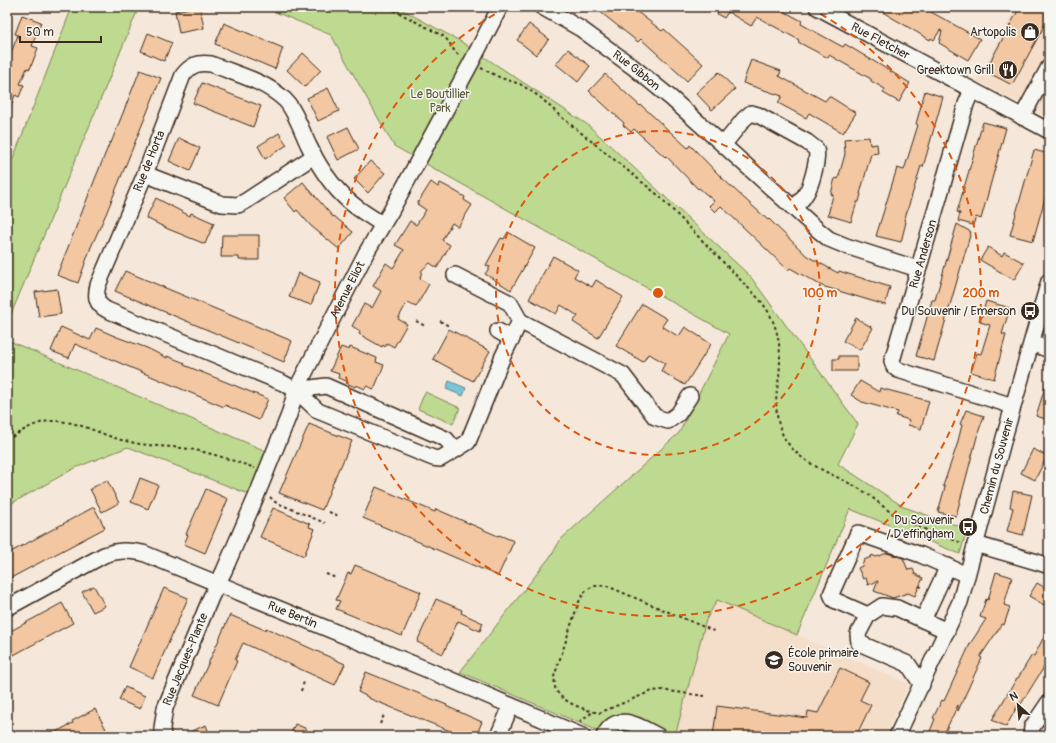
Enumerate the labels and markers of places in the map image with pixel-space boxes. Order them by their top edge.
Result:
shop icon: Artopolis [1019,21,1041,43]
place label: Artopolis [970,25,1017,40]
restaurant icon: Greektown Grill [997,59,1019,81]
place label: Greektown Grill [916,63,994,78]
centre of rings [651,286,665,300]
bus stop icon: Du Souvenir / Emerson [1019,300,1041,322]
place label: Du Souvenir / Emerson [901,304,1016,319]
place label: Du Souvenir / D'effingham [886,513,955,542]
bus stop icon: Du Souvenir / D'effingham [957,516,979,538]
place label: École primaire Souvenir [788,645,859,675]
school or university icon: École primaire Souvenir [763,649,785,671]

